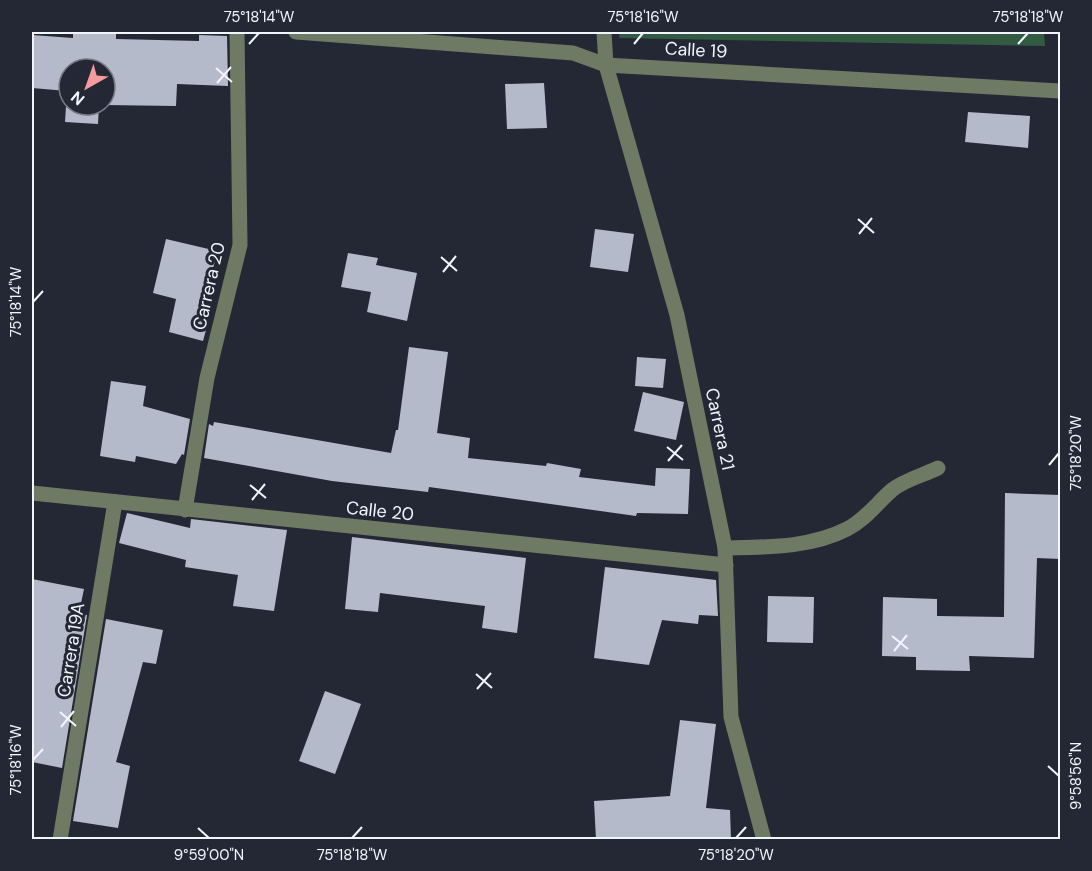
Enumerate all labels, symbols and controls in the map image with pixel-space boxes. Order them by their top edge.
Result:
text: 75°18'14"W [224,7,295,27]
text: 75°18'16"W [607,7,679,27]
text: 75°18'18"W [993,7,1064,27]
street label: Calle 19 [664,36,728,64]
north arrow [57,57,117,117]
text: N [66,86,89,110]
street label: Carrera 20 [187,240,231,332]
text: 75°18'14"W [6,266,26,337]
street label: Carrera 21 [700,386,740,472]
text: 75°18'20"W [1066,415,1086,491]
street label: Calle 20 [345,495,415,527]
street label: Carrera 19A [52,601,90,699]
text: 75°18'16"W [6,724,26,796]
text: 9°58'56"N [1066,742,1086,810]
text: 9°59'00"N [174,845,244,865]
text: 75°18'18"W [317,845,388,865]
text: 75°18'20"W [698,845,774,865]

